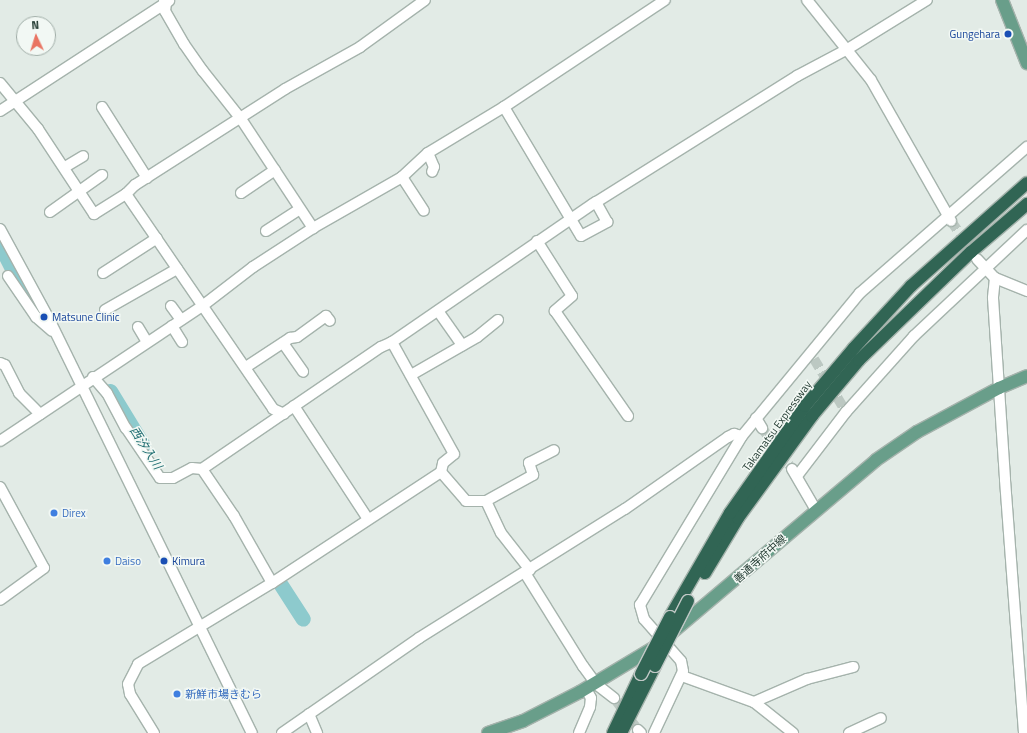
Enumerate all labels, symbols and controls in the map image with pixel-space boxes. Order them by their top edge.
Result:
north arrow [16,16,56,56]
text: N [31,17,40,33]
place label: Gungehara [950,27,1000,41]
marker: Gungehara [1003,29,1013,39]
place label: Matsune Clinic [52,310,119,324]
marker: Matsune Clinic [39,312,49,322]
street label: Takamatsu Expressway [740,378,814,474]
water label: 西汐入川 [127,424,165,472]
place label: Direx [62,506,86,520]
marker: Direx [49,508,59,518]
street label: 善通寺府中線 [731,532,789,586]
place label: Daiso [115,554,141,568]
place label: Kimura [172,554,205,568]
marker: Daiso [102,556,112,566]
marker: Kimura [159,556,169,566]
place label: 新鮮市場きむら [185,687,262,701]
marker: 新鮮市場きむら [172,689,182,699]

